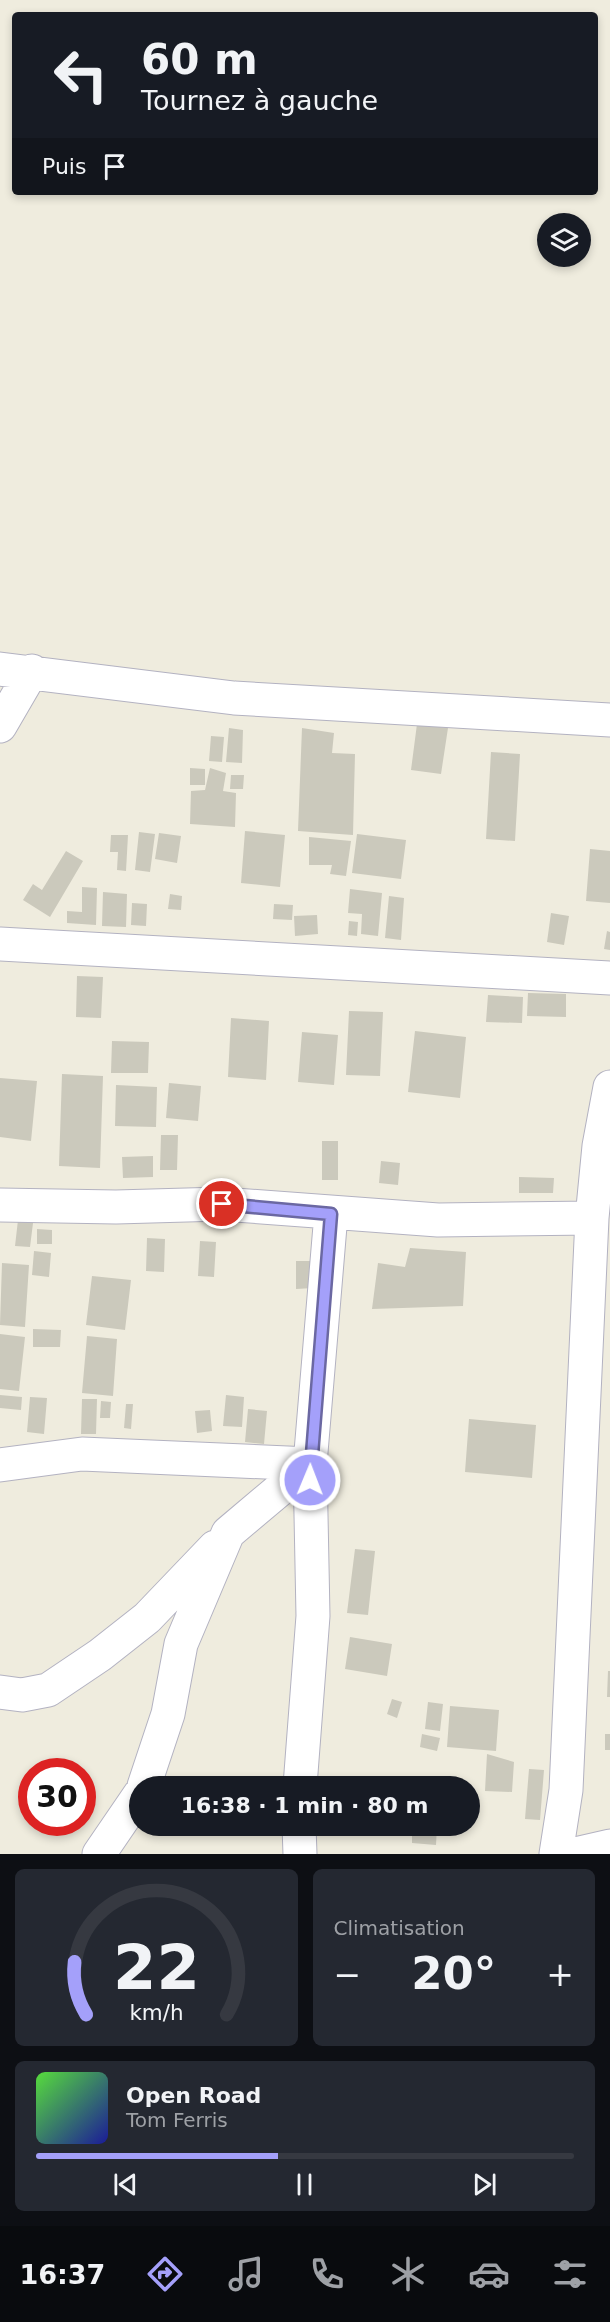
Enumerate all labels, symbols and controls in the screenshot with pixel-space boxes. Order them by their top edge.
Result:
text: 60 m [141,35,258,84]
icon: left [42,36,120,114]
text: Tournez à gauche [141,85,378,116]
icon: arrive [98,150,131,183]
text: Puis [42,154,86,179]
map controls [537,213,591,267]
button: layers [537,213,591,267]
pin [196,1178,247,1229]
icon: arrive [205,1187,238,1220]
position arrow [278,1448,342,1512]
speed limit sign: 30 [18,1758,96,1836]
text: 16:38 · 1 min · 80 m [181,1793,428,1818]
text: Climatisation [334,1916,465,1940]
text: 22 [113,1931,200,2004]
text: 20° [411,1947,496,2000]
text: − [334,1955,361,1994]
text: + [546,1955,574,1994]
text: km/h [129,2000,183,2025]
text: Open Road [126,2083,261,2108]
text: Tom Ferris [126,2108,228,2132]
icon: previous [109,2168,142,2201]
icon: pause [288,2168,321,2201]
icon: next [468,2168,501,2201]
icon: directions [144,2253,186,2295]
icon: music [225,2253,267,2295]
icon: phone [306,2253,348,2295]
icon: climate [387,2253,429,2295]
icon: car [468,2253,510,2295]
icon: filters [549,2253,591,2295]
text: 16:37 [19,2259,105,2290]

